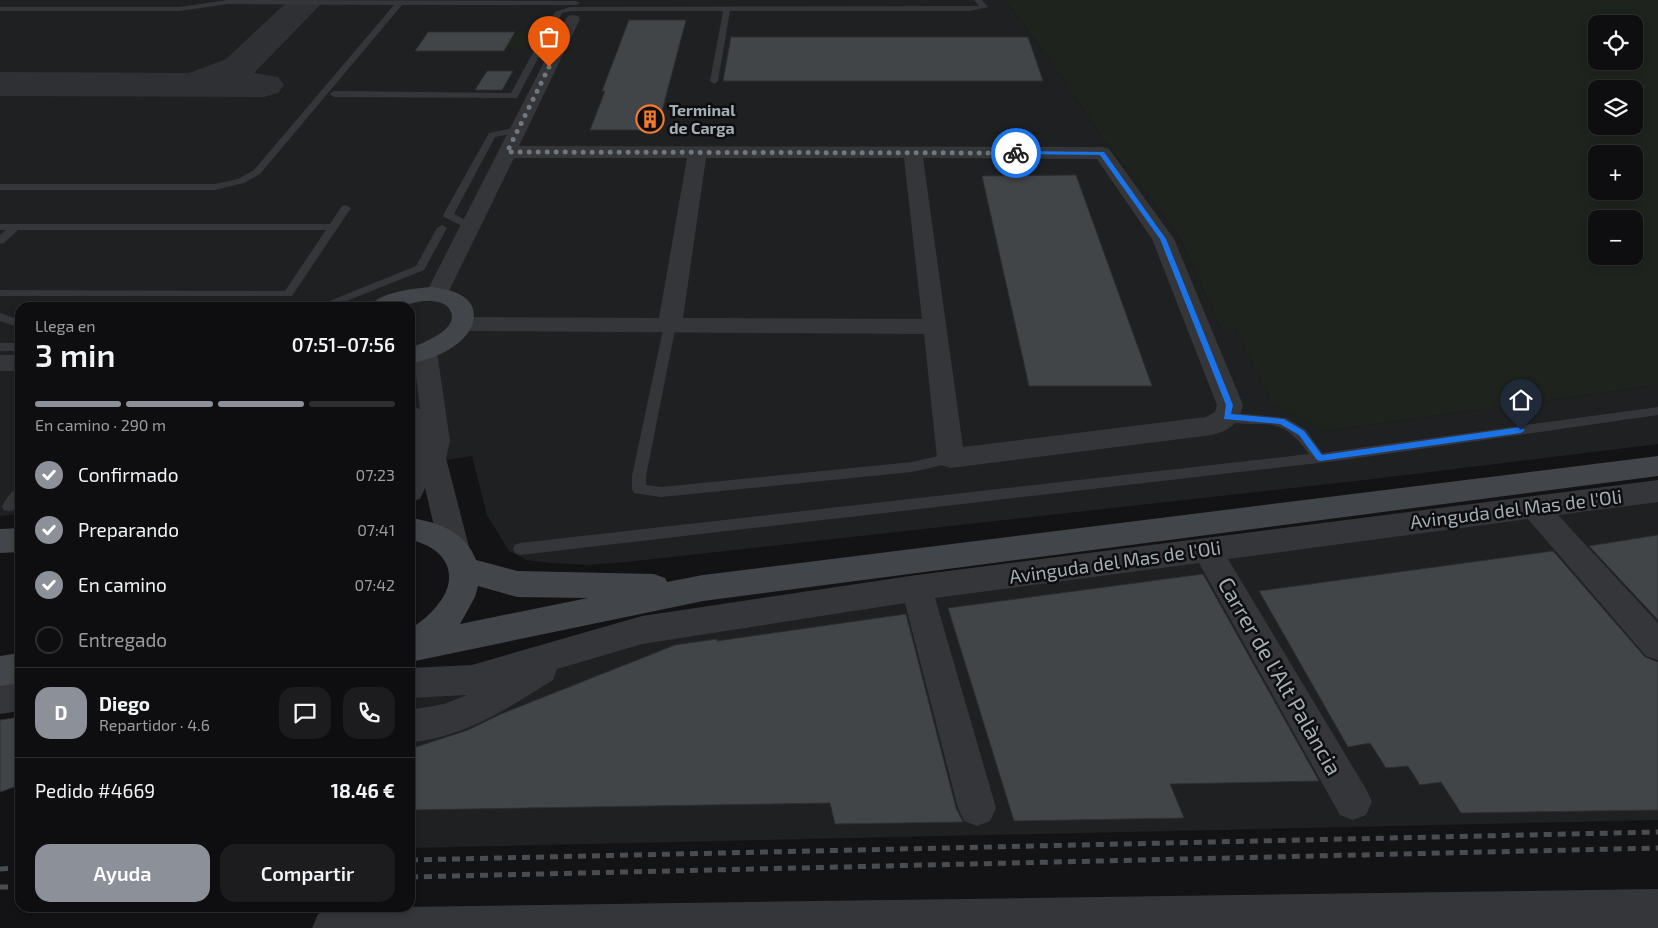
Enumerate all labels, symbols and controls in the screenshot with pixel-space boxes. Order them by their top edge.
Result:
map controls [1588,15,1643,265]
button: locate [1588,15,1643,70]
pin [528,16,570,67]
icon: bag [535,23,563,51]
button: layers [1588,80,1643,135]
place label: Terminal de Carga [669,100,736,137]
building icon: Terminal de Carga [635,104,665,134]
courier [991,128,1041,178]
icon: bike [1002,139,1030,167]
button: + [1588,145,1643,200]
button: − [1588,210,1643,265]
text: Llega en [35,316,96,335]
text: 07:51–07:56 [292,333,395,356]
text: 3 min [35,335,116,373]
pin [1500,379,1542,430]
icon: home [1507,386,1535,414]
text: En camino · 290 m [35,415,166,434]
icon: check [35,461,63,489]
text: Confirmado [78,463,179,486]
text: 07:23 [355,465,395,484]
street label: Avinguda del Mas de l'Oli [1409,484,1623,533]
icon: check [35,516,63,544]
text: Preparando [78,518,179,541]
text: 07:41 [357,520,395,539]
street label: Avinguda del Mas de l'Oli [1008,535,1222,588]
icon: check [35,571,63,599]
street label: Carrer de l'Alt Palància [1214,572,1348,779]
text: En camino [78,573,167,596]
text: 07:42 [355,575,395,594]
text: Entregado [78,628,167,651]
button: chat [279,687,331,739]
button: phone [343,687,395,739]
text: Diego [99,692,150,715]
text: D [55,701,67,724]
text: Repartidor · 4.6 [99,715,210,734]
text: Pedido #4669 [35,779,155,802]
text: 18.46 € [331,779,395,802]
button: Ayuda [35,844,210,902]
button: Compartir [220,844,395,902]

